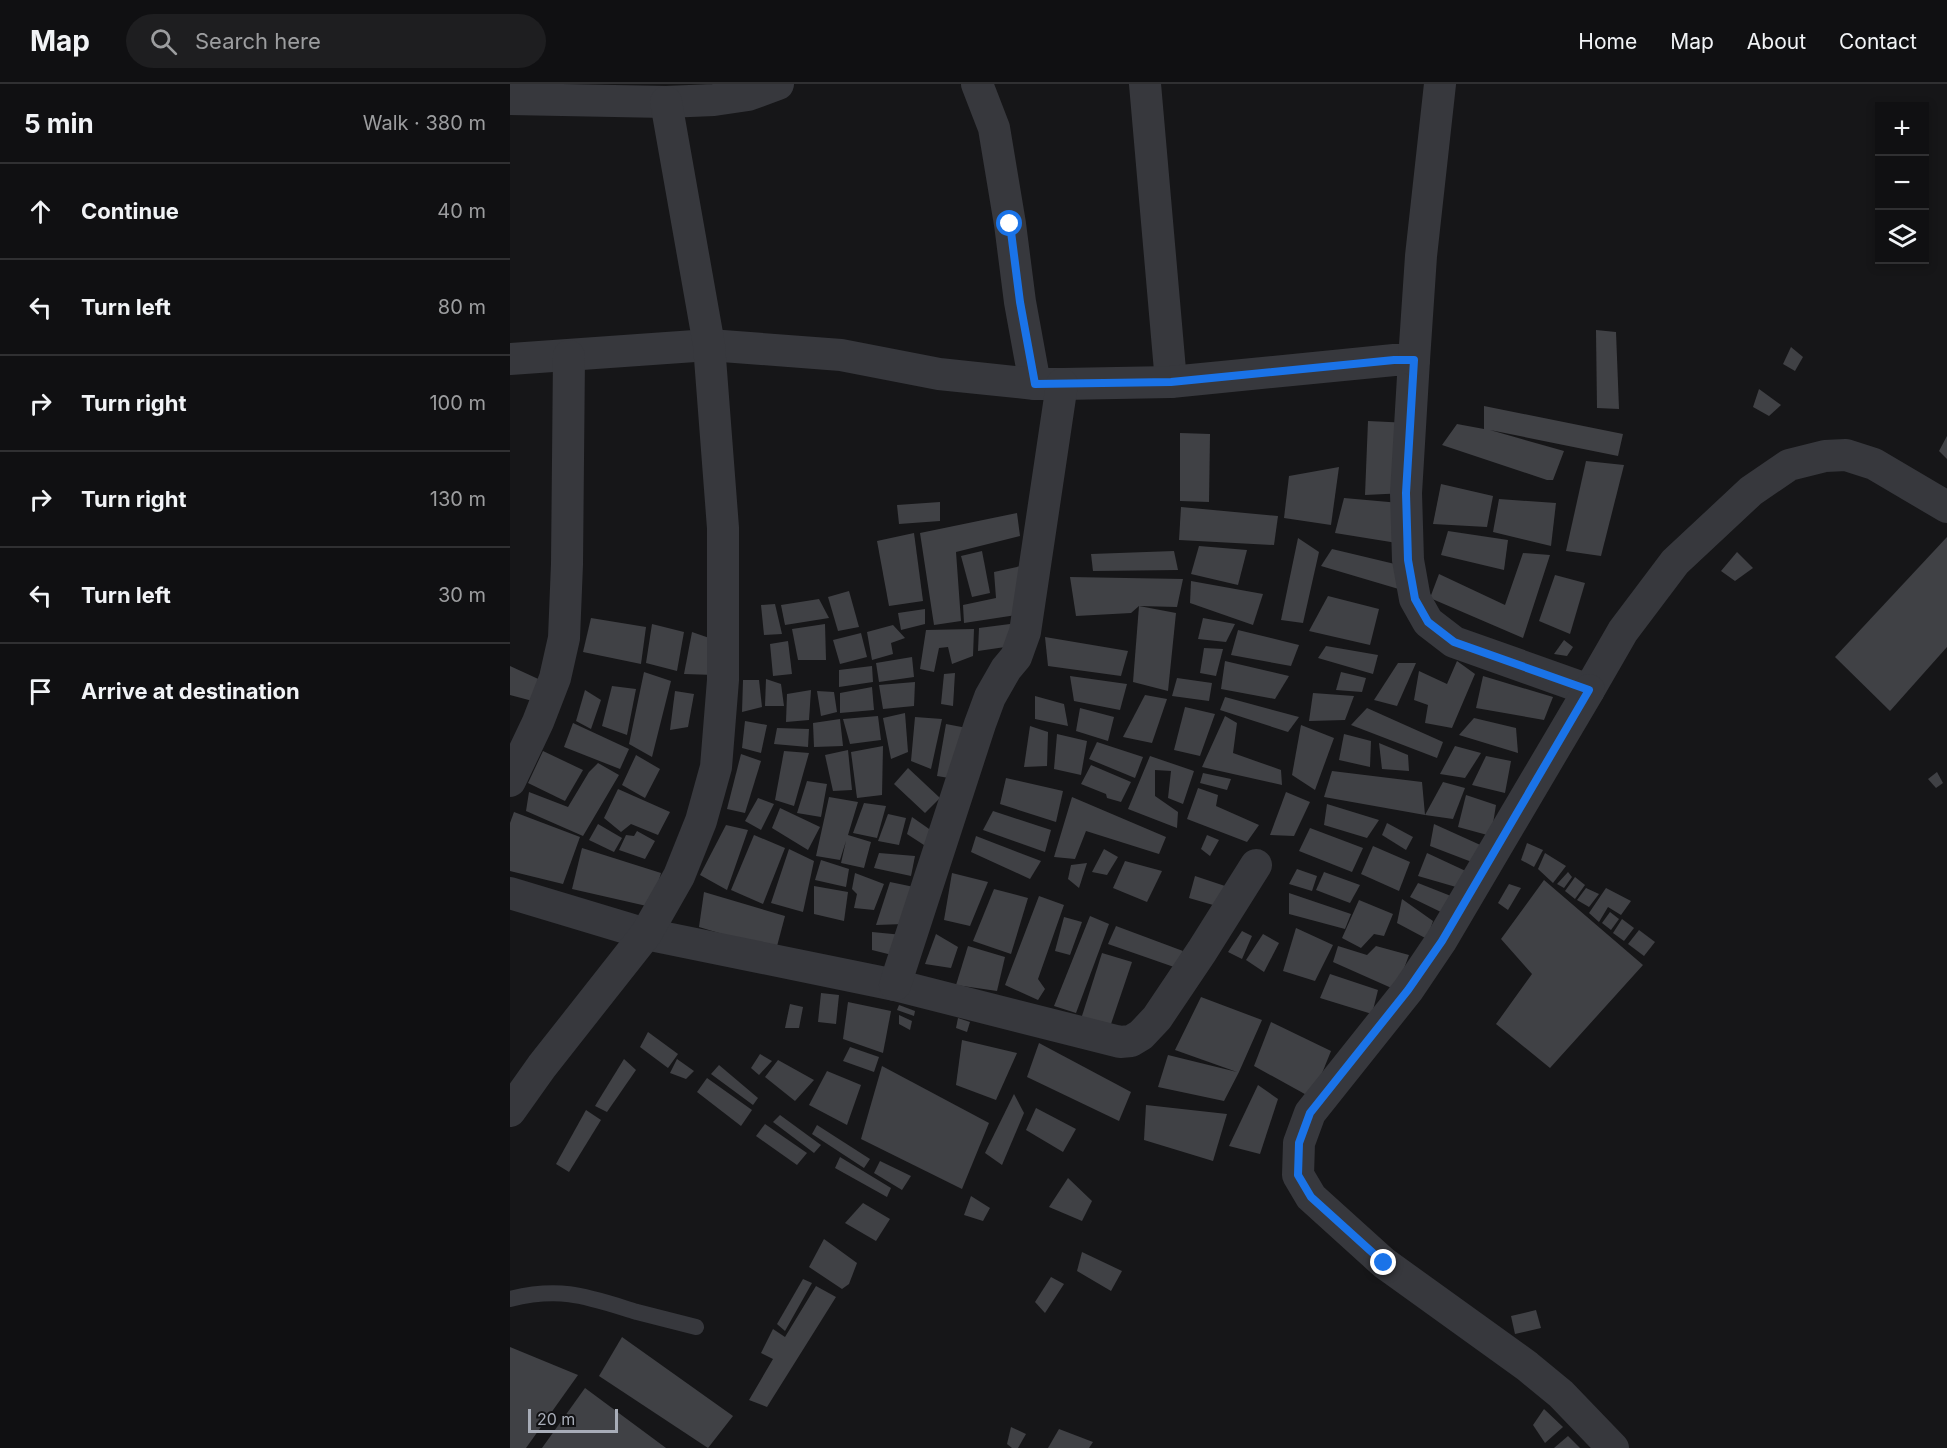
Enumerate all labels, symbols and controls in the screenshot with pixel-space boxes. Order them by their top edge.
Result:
search box [126,14,546,68]
text: Map [30,24,90,58]
icon: search [147,25,180,58]
text: Search here [195,28,321,54]
text: Home [1578,29,1637,54]
text: Map [1670,29,1714,54]
text: About [1747,29,1806,54]
text: Contact [1839,29,1917,54]
map controls [1875,102,1929,264]
button: + [1875,102,1929,156]
text: 5 min [24,108,94,139]
text: Walk · 380 m [363,111,486,135]
button: − [1875,156,1929,210]
icon: ahead [24,195,57,228]
text: Continue [81,198,179,224]
text: 40 m [437,199,486,223]
route start [996,210,1022,236]
button: layers [1875,210,1929,264]
icon: left [24,291,57,324]
text: Turn left [81,294,171,320]
text: 80 m [438,295,486,319]
icon: right [24,387,57,420]
text: Turn right [81,390,187,416]
text: 100 m [429,391,486,415]
icon: right [24,483,57,516]
text: Turn right [81,486,187,512]
text: 130 m [430,487,486,511]
icon: left [24,579,57,612]
text: Turn left [81,582,171,608]
text: 30 m [438,583,486,607]
icon: arrive [24,675,57,708]
text: Arrive at destination [81,678,300,704]
route end [1370,1249,1396,1275]
scale bar [528,1406,618,1434]
text: 20 m [537,1409,575,1429]

